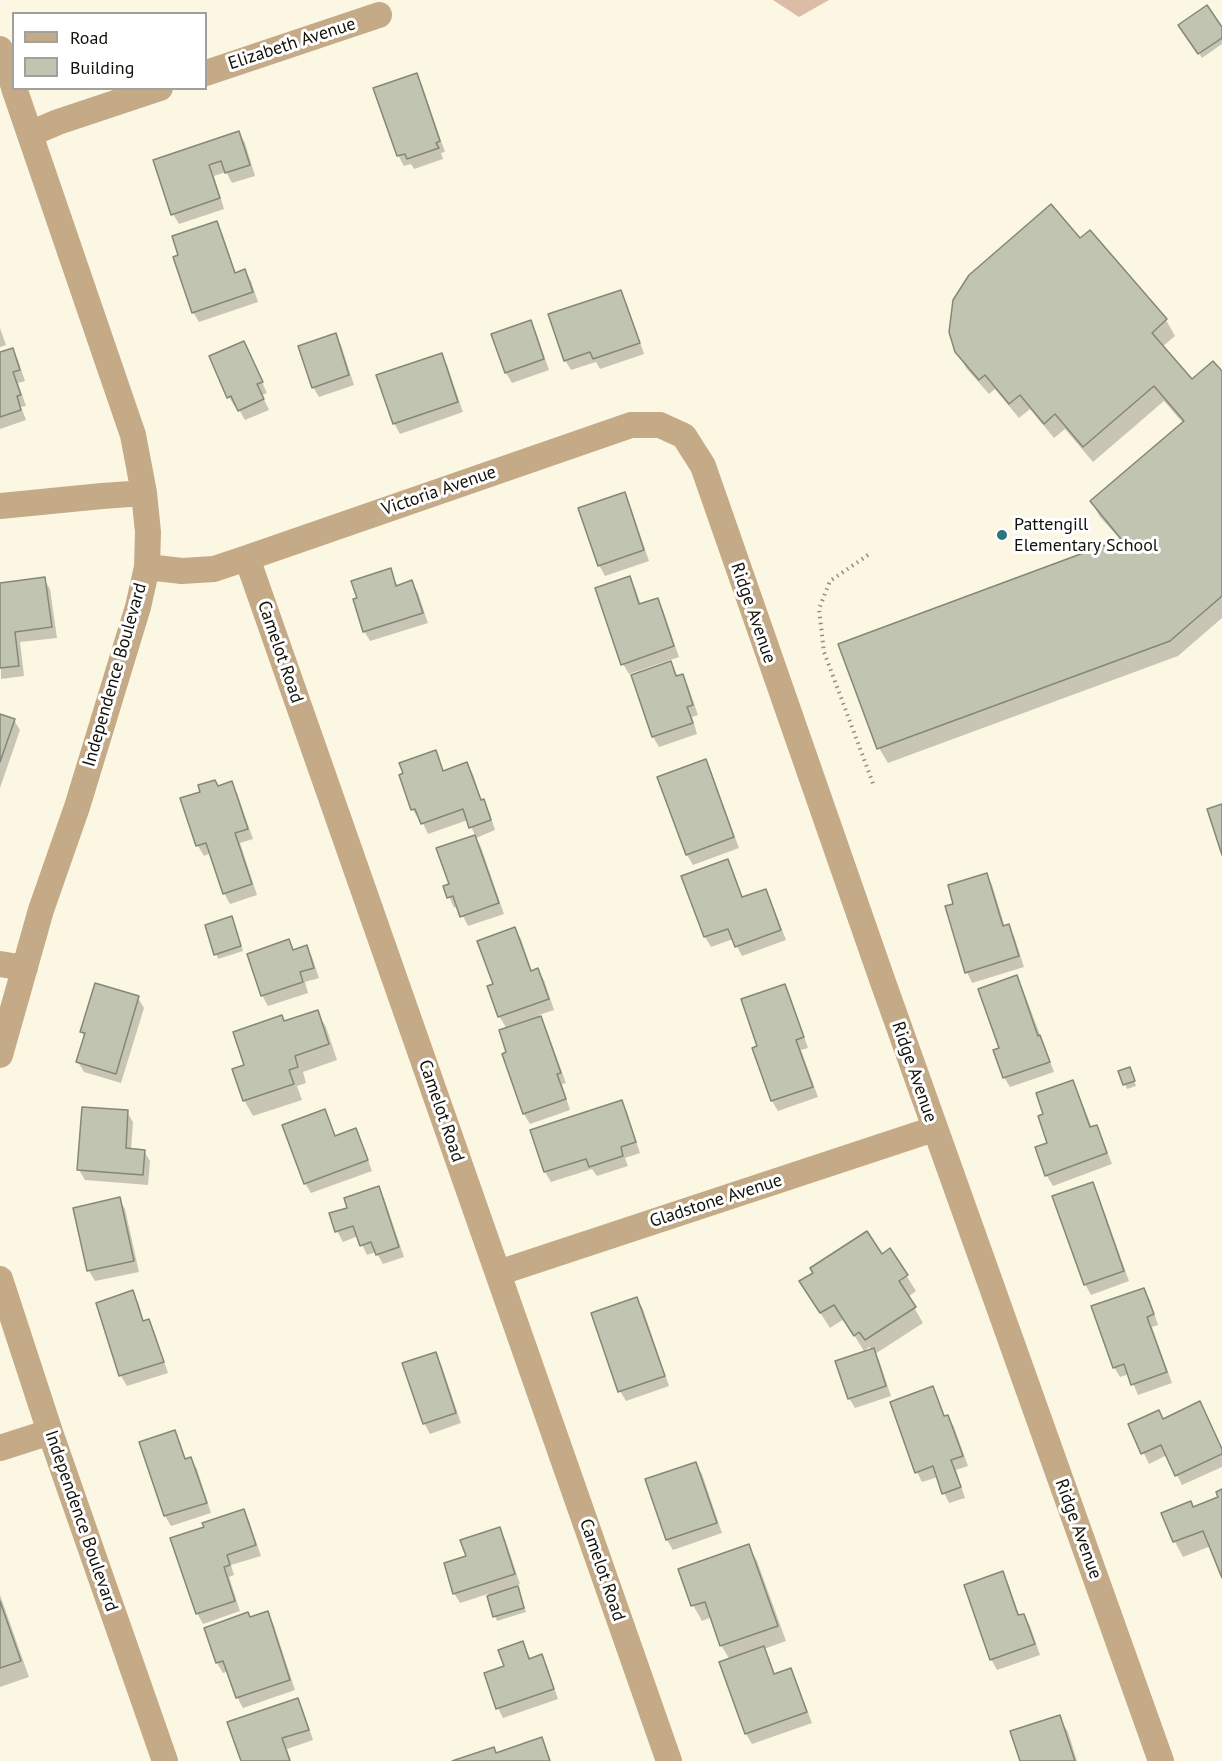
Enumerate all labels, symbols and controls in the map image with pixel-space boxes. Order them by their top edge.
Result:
legend [12,12,207,90]
street label: Elizabeth Avenue [226,13,358,75]
text: Road [70,26,108,49]
text: Building [70,56,134,79]
street label: Victoria Avenue [379,461,499,521]
place label: Pattengill Elementary School [1014,514,1158,556]
marker: Pattengill Elementary School [995,528,1009,542]
street label: Ridge Avenue [726,560,780,666]
street label: Independence Boulevard [78,581,152,769]
street label: Camelot Road [252,598,308,706]
street label: Ridge Avenue [887,1019,941,1125]
street label: Camelot Road [413,1057,469,1165]
street label: Gladstone Avenue [647,1169,785,1233]
street label: Independence Boulevard [40,1428,122,1614]
street label: Ridge Avenue [1050,1476,1106,1582]
street label: Camelot Road [574,1516,630,1624]

